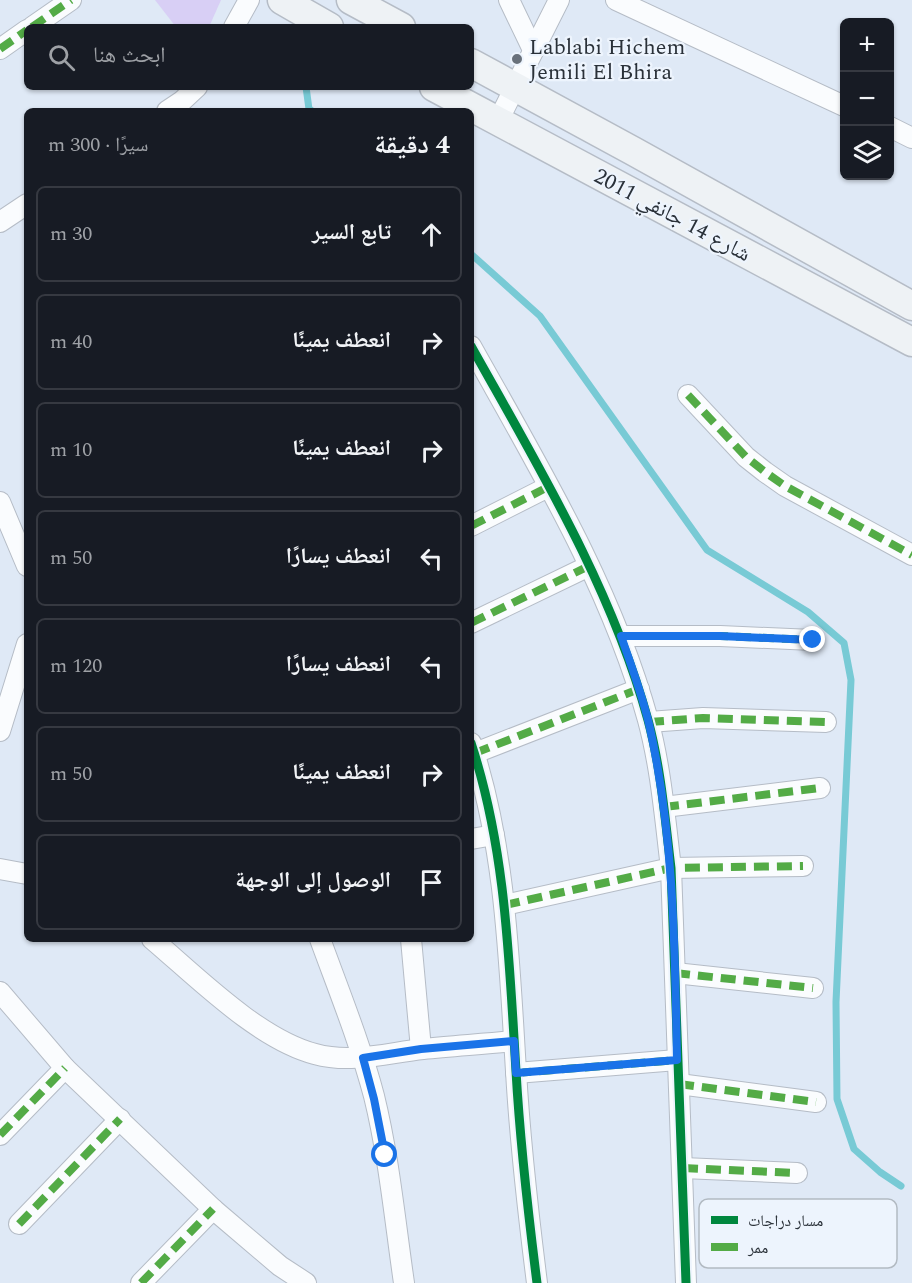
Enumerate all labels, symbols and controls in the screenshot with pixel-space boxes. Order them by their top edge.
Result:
map controls [840,18,894,180]
button: + [840,18,894,72]
search box [24,24,474,90]
place label: Lablabi Hichem Jemili El Bhira [529,31,685,89]
text: ابحث هنا [93,39,166,72]
icon: search [45,41,78,74]
marker: Lablabi Hichem Jemili El Bhira [510,52,524,66]
button: − [840,72,894,126]
text: 4 دقيقة [374,125,450,165]
button: layers [840,126,894,180]
text: سيرًا · 300 m [48,130,148,160]
street label: شارع 14 جانفي 2011 [588,160,757,271]
text: تابع السير [312,216,391,249]
icon: ahead [415,218,448,251]
text: 30 m [50,219,92,249]
text: انعطف يمينًا [292,324,391,357]
icon: right [415,326,448,359]
text: 40 m [50,327,92,357]
text: انعطف يمينًا [292,432,391,465]
icon: right [415,434,448,467]
text: 10 m [50,435,92,465]
text: انعطف يسارًا [286,540,391,573]
icon: left [415,542,448,575]
text: 50 m [50,543,92,573]
route end [799,626,825,652]
text: انعطف يسارًا [286,648,391,681]
icon: left [415,650,448,683]
text: 120 m [50,651,102,681]
text: انعطف يمينًا [292,756,391,789]
icon: right [415,758,448,791]
text: 50 m [50,759,92,789]
text: الوصول إلى الوجهة [235,864,391,897]
icon: arrive [415,866,448,899]
route start [371,1141,397,1167]
legend [699,1199,897,1268]
text: مسار دراجات [748,1209,823,1233]
text: ممر [747,1236,768,1260]

